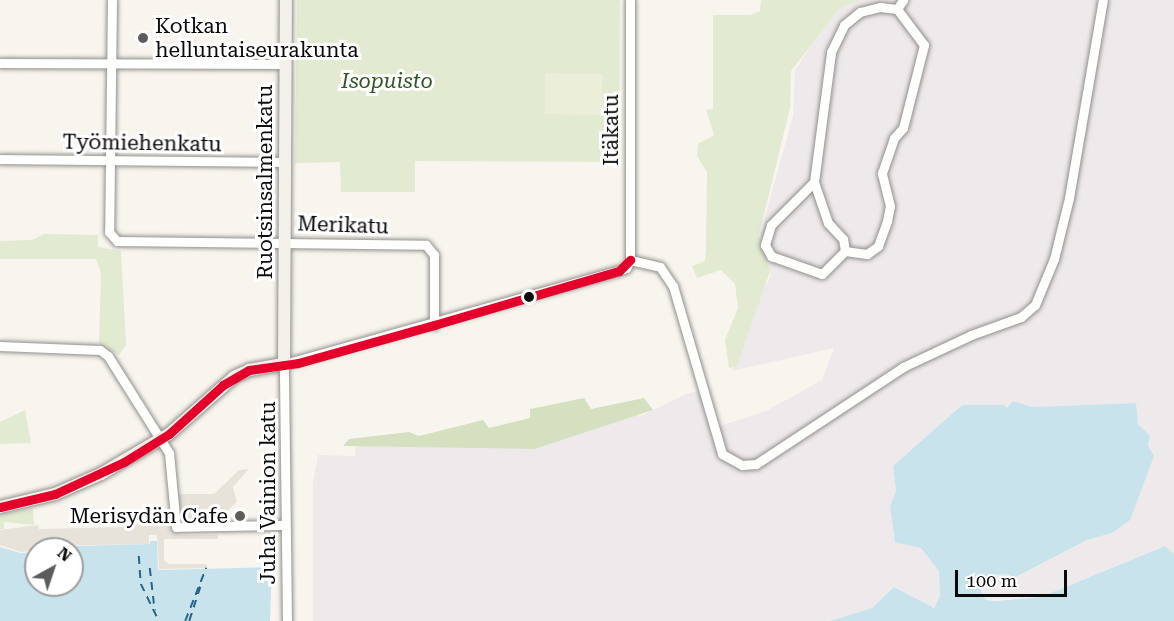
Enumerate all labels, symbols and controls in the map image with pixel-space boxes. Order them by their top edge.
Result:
place label: Kotkan helluntaiseurakunta [155,13,359,63]
marker: Kotkan helluntaiseurakunta [136,31,150,45]
park label: Isopuisto [341,68,433,94]
street label: Ruotsinsalmenkatu [252,85,278,279]
street label: Itäkatu [598,94,624,166]
street label: Työmiehenkatu [62,129,222,157]
street label: Merikatu [297,211,389,239]
unlabelled marker [523,291,535,303]
street label: Juha Vainion katu [255,402,281,584]
place label: Merisydän Cafe [70,503,228,529]
marker: Merisydän Cafe [233,509,247,523]
north arrow [24,537,84,597]
text: N [54,543,75,566]
scale bar [958,558,1070,596]
text: 100 m [966,570,1017,591]

